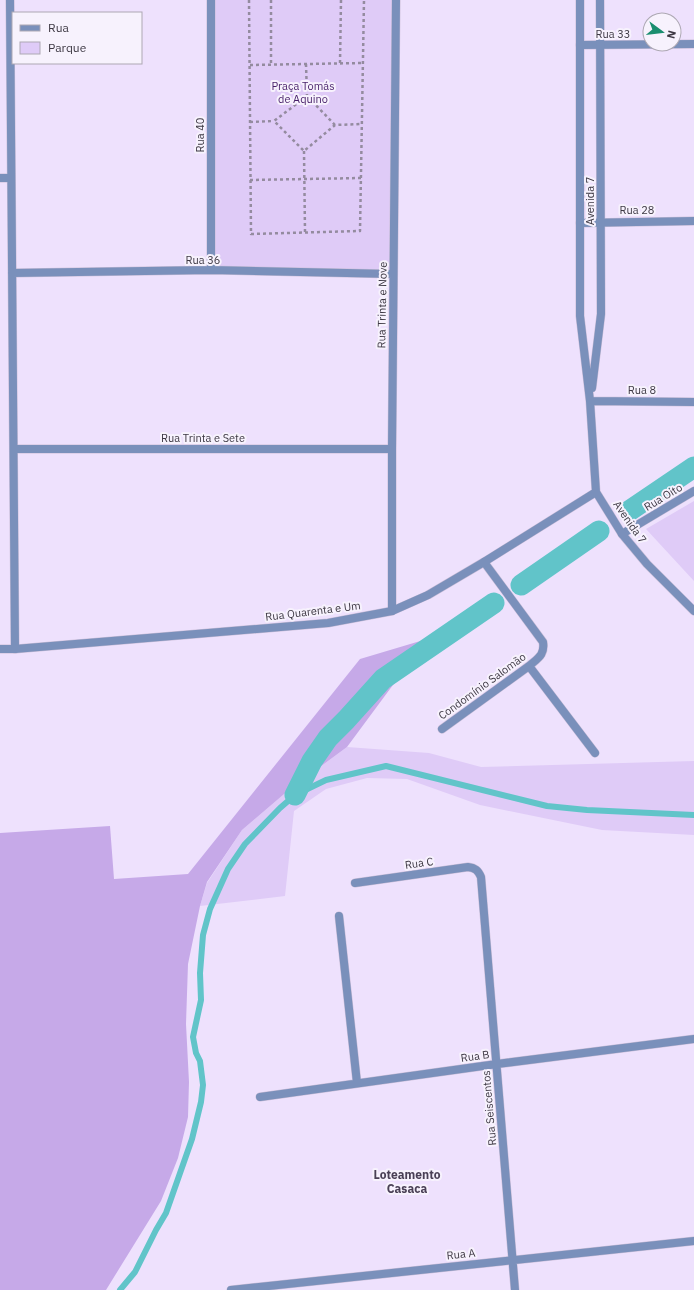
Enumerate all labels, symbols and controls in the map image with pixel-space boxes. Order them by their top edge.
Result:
legend [12,12,142,64]
north arrow [642,12,682,52]
text: Rua [48,20,69,35]
street label: Rua 33 [596,27,630,41]
text: N [664,29,679,40]
text: Parque [48,40,87,55]
park label: Praça Tomás de Aquino [272,79,335,106]
street label: Rua 40 [193,118,207,152]
street label: Avenida 7 [583,177,597,225]
street label: Rua 28 [620,203,654,217]
street label: Rua 36 [186,253,220,267]
street label: Rua Trinta e Nove [374,261,390,349]
street label: Rua 8 [628,383,656,397]
street label: Rua Trinta e Sete [161,431,245,445]
street label: Rua Oito [641,480,685,514]
street label: Avenida 7 [610,498,650,546]
street label: Rua Quarenta e Um [265,598,361,624]
street label: Condomínio Salomão [435,649,529,723]
street label: Rua C [404,854,434,872]
street label: Rua B [460,1047,490,1065]
street label: Rua Seiscentos [479,1070,499,1146]
district label: Loteamento Casaca [374,1167,441,1196]
street label: Rua A [446,1246,476,1262]

